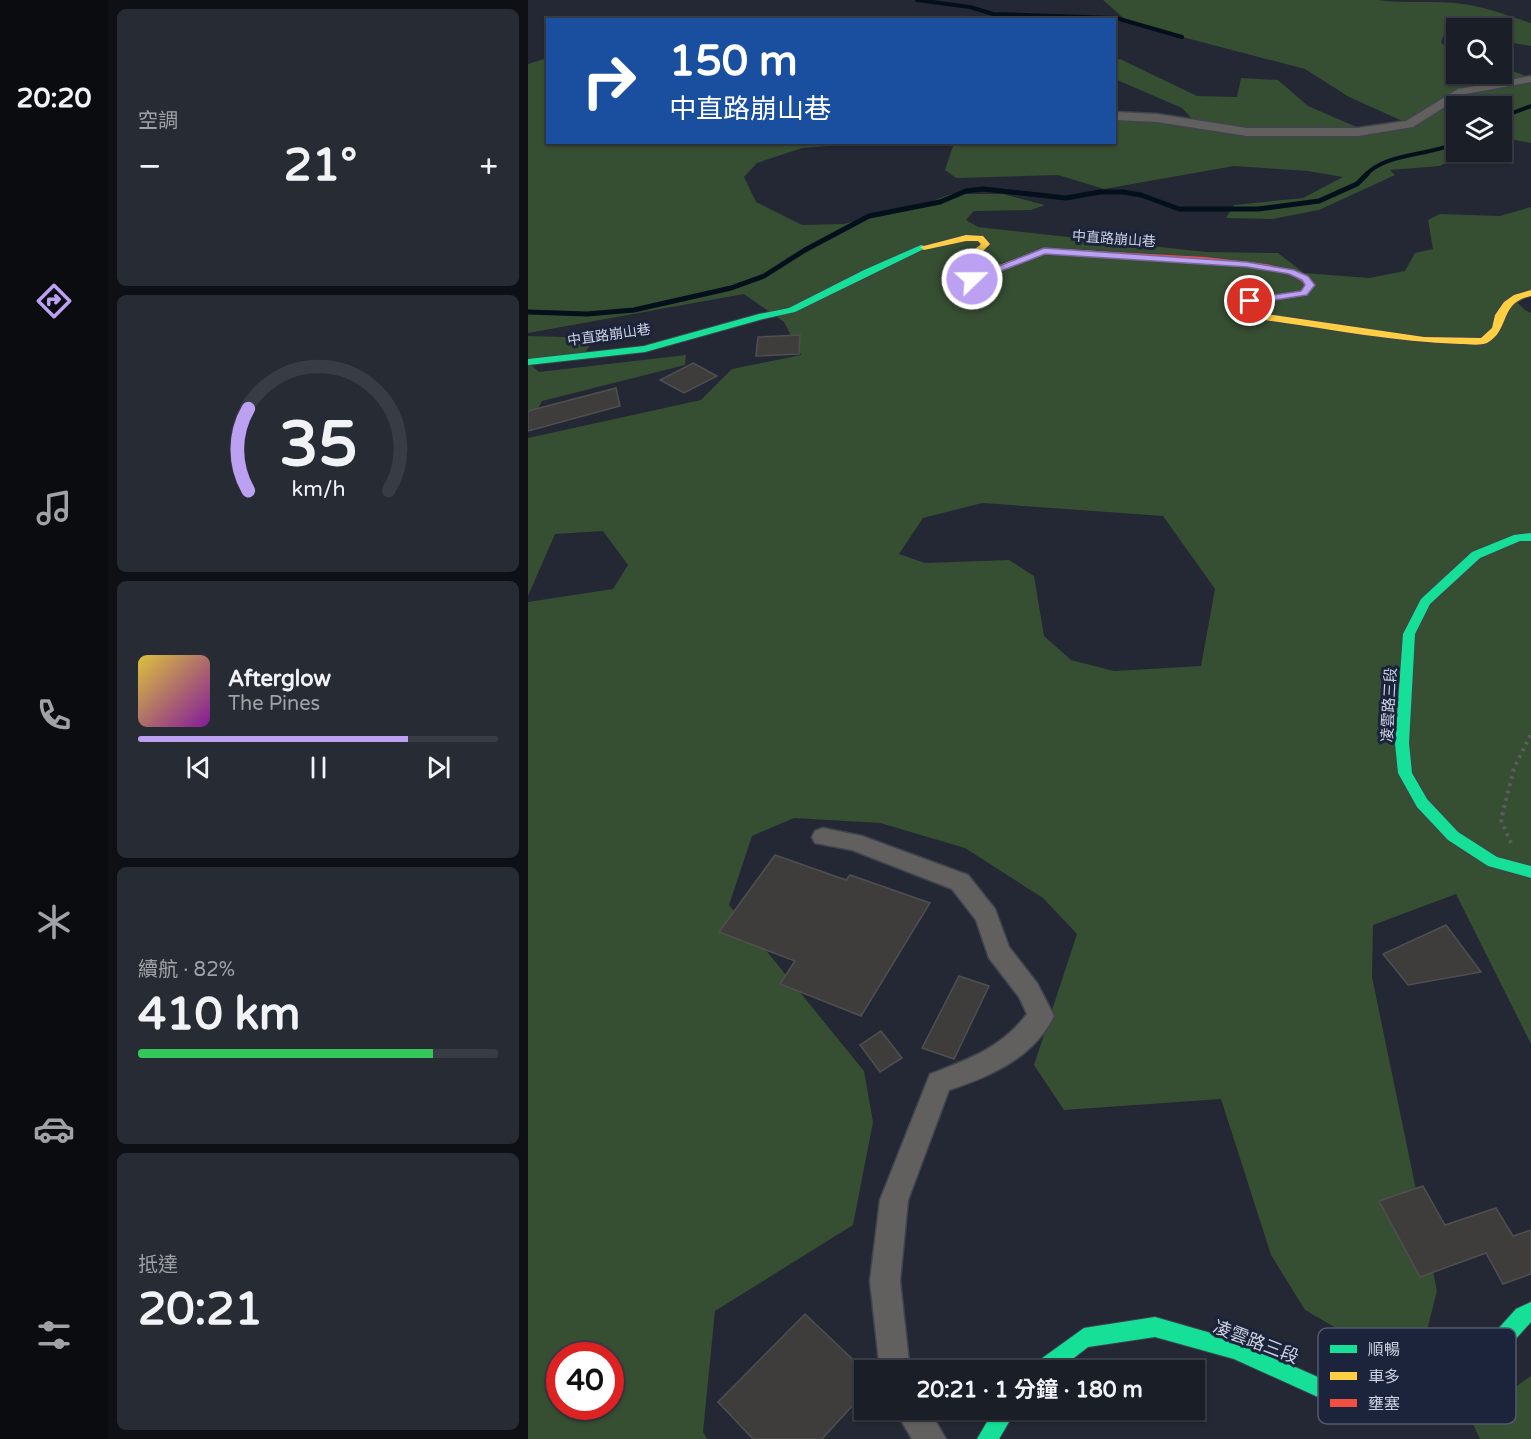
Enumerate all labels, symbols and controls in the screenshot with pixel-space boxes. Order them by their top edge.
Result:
map controls [1446,18,1512,162]
button: search [1446,18,1512,84]
text: 150 m [669,36,798,87]
icon: right [570,42,648,120]
text: 20:20 [17,82,91,115]
text: 中直路崩山巷 [669,93,831,126]
button: layers [1446,96,1512,162]
text: 空調 [138,109,178,133]
text: 21° [284,139,357,193]
text: − [138,147,162,186]
text: + [479,147,498,186]
street label: 中直路崩山巷 [1072,228,1156,250]
position arrow [940,247,1004,311]
pin [1224,275,1275,326]
icon: directions [33,280,75,322]
icon: arrive [1233,284,1266,317]
street label: 中直路崩山巷 [566,321,652,349]
text: 35 [279,408,357,483]
text: km/h [291,476,345,502]
icon: music [33,487,75,529]
text: Afterglow [228,666,331,692]
street label: 凌雲路三段 [1378,667,1400,743]
text: The Pines [228,692,320,716]
icon: phone [33,694,75,736]
icon: previous [182,751,215,784]
icon: pause [302,751,335,784]
icon: next [422,751,455,784]
icon: climate [33,901,75,943]
text: 續航 · 82% [138,958,235,982]
text: 410 km [138,988,300,1042]
icon: car [33,1108,75,1150]
text: 抵達 [138,1253,178,1277]
text: 20:21 [138,1283,263,1337]
icon: filters [33,1314,75,1356]
street label: 凌雲路三段 [1210,1316,1302,1368]
legend [1318,1328,1516,1424]
text: 順暢 [1368,1340,1400,1360]
speed limit sign: 40 [546,1342,624,1420]
text: 車多 [1368,1367,1400,1387]
text: 20:21 · 1 分鐘 · 180 m [916,1377,1143,1403]
text: 壅塞 [1368,1394,1400,1414]

